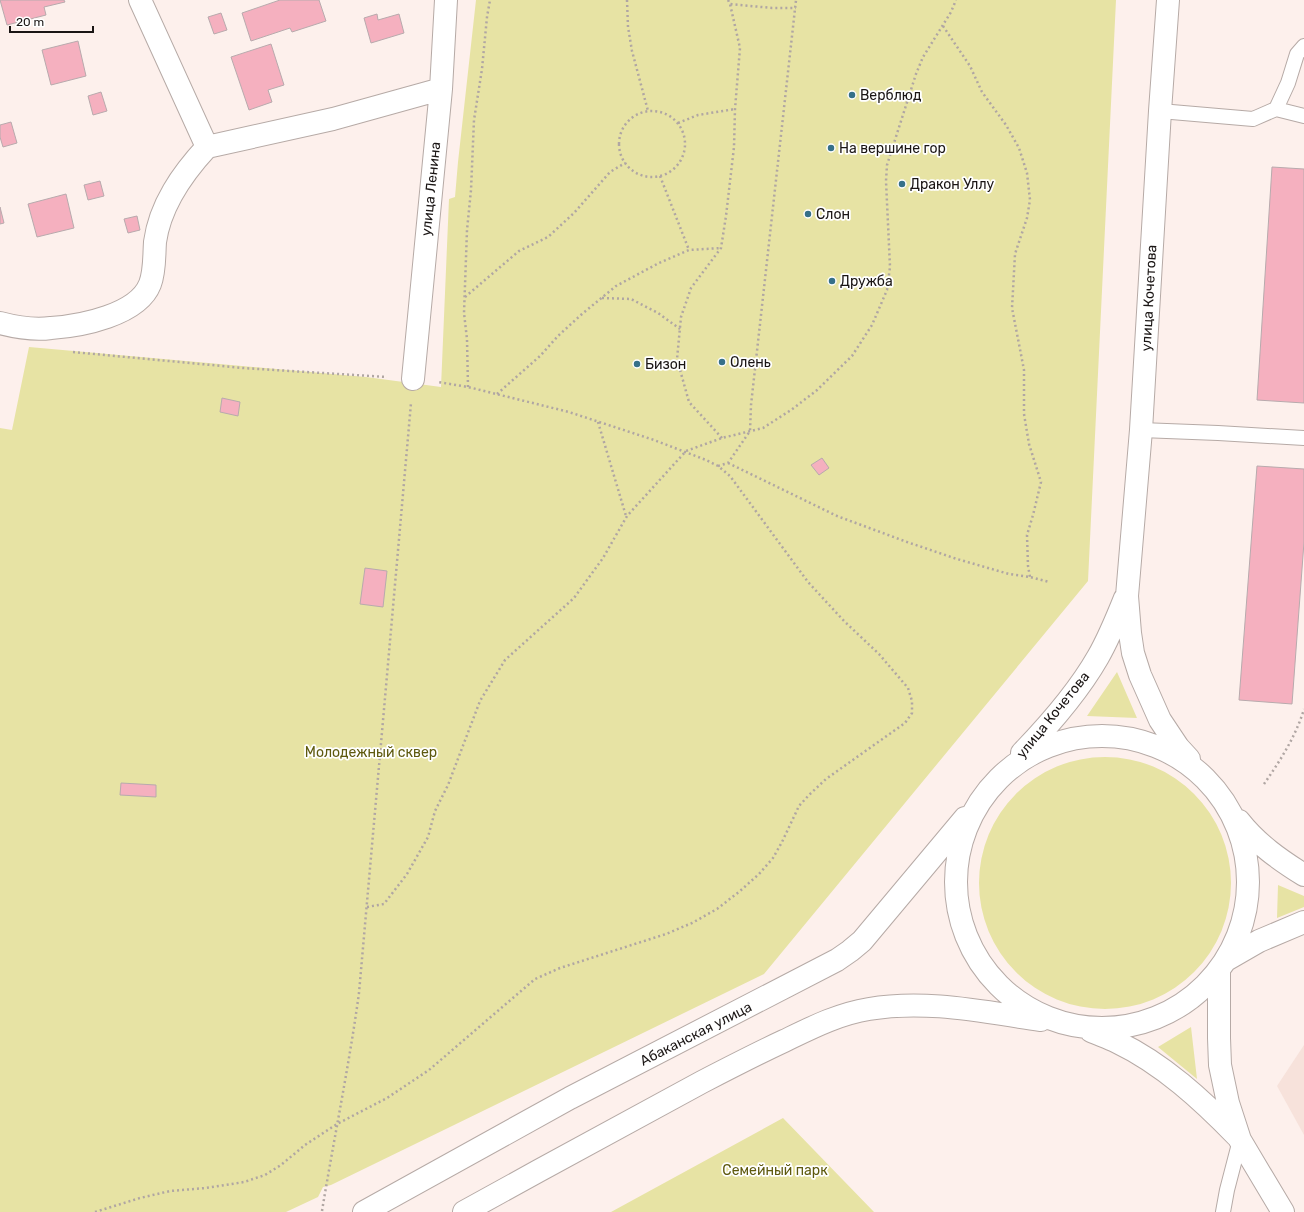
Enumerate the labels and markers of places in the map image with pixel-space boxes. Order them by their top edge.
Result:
place label: Верблюд [860,87,921,104]
marker: Верблюд [847,90,857,100]
place label: На вершине гор [839,140,946,157]
marker: На вершине гор [826,143,836,153]
place label: Дракон Уллу [910,176,995,193]
marker: Дракон Уллу [897,179,907,189]
place label: Слон [816,206,850,223]
marker: Слон [803,209,813,219]
place label: Дружба [840,273,893,290]
marker: Дружба [827,276,837,286]
place label: Олень [730,354,771,371]
place label: Бизон [645,356,686,373]
marker: Олень [717,357,727,367]
marker: Бизон [632,359,642,369]

